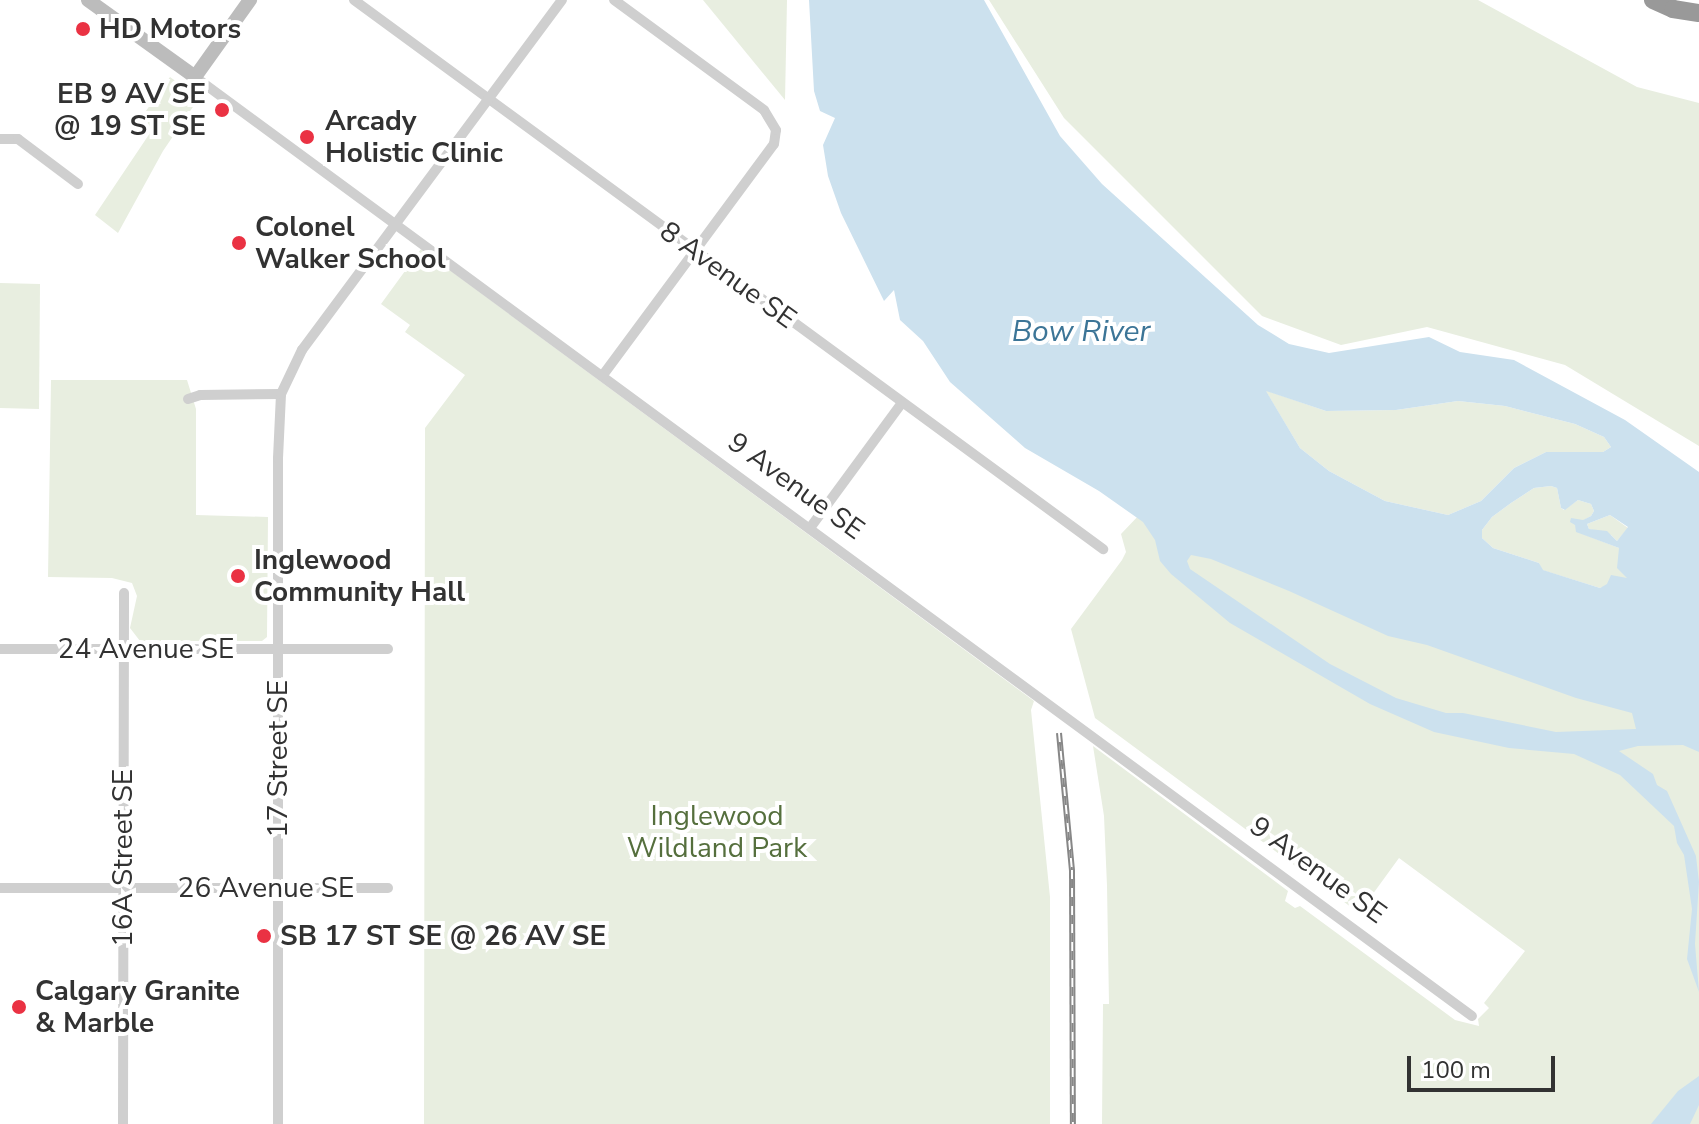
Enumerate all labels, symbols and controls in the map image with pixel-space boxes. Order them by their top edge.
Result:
place label: HD Motors [99,12,241,46]
marker: HD Motors [74,20,92,38]
place label: EB 9 AV SE @ 19 ST SE [54,77,206,143]
marker: EB 9 AV SE @ 19 ST SE [213,101,231,119]
place label: Arcady Holistic Clinic [325,104,503,170]
marker: Arcady Holistic Clinic [296,126,318,148]
place label: Colonel Walker School [255,210,446,276]
street label: 8 Avenue SE [653,214,803,336]
marker: Colonel Walker School [230,234,248,252]
water label: Bow River [1012,314,1150,350]
street label: 9 Avenue SE [721,425,871,547]
place label: Inglewood Community Hall [254,543,465,609]
marker: Inglewood Community Hall [229,567,247,585]
street label: 24 Avenue SE [58,632,234,666]
street label: 17 Street SE [261,680,295,838]
street label: 16A Street SE [106,769,140,947]
park label: Inglewood Wildland Park [627,799,807,865]
street label: 9 Avenue SE [1243,809,1393,931]
street label: 26 Avenue SE [178,871,354,905]
place label: SB 17 ST SE @ 26 AV SE [280,919,606,953]
marker: SB 17 ST SE @ 26 AV SE [255,927,273,945]
place label: Calgary Granite & Marble [35,974,240,1040]
marker: Calgary Granite & Marble [10,998,28,1016]
scale bar [1411,1040,1559,1090]
text: 100 m [1421,1054,1491,1086]

